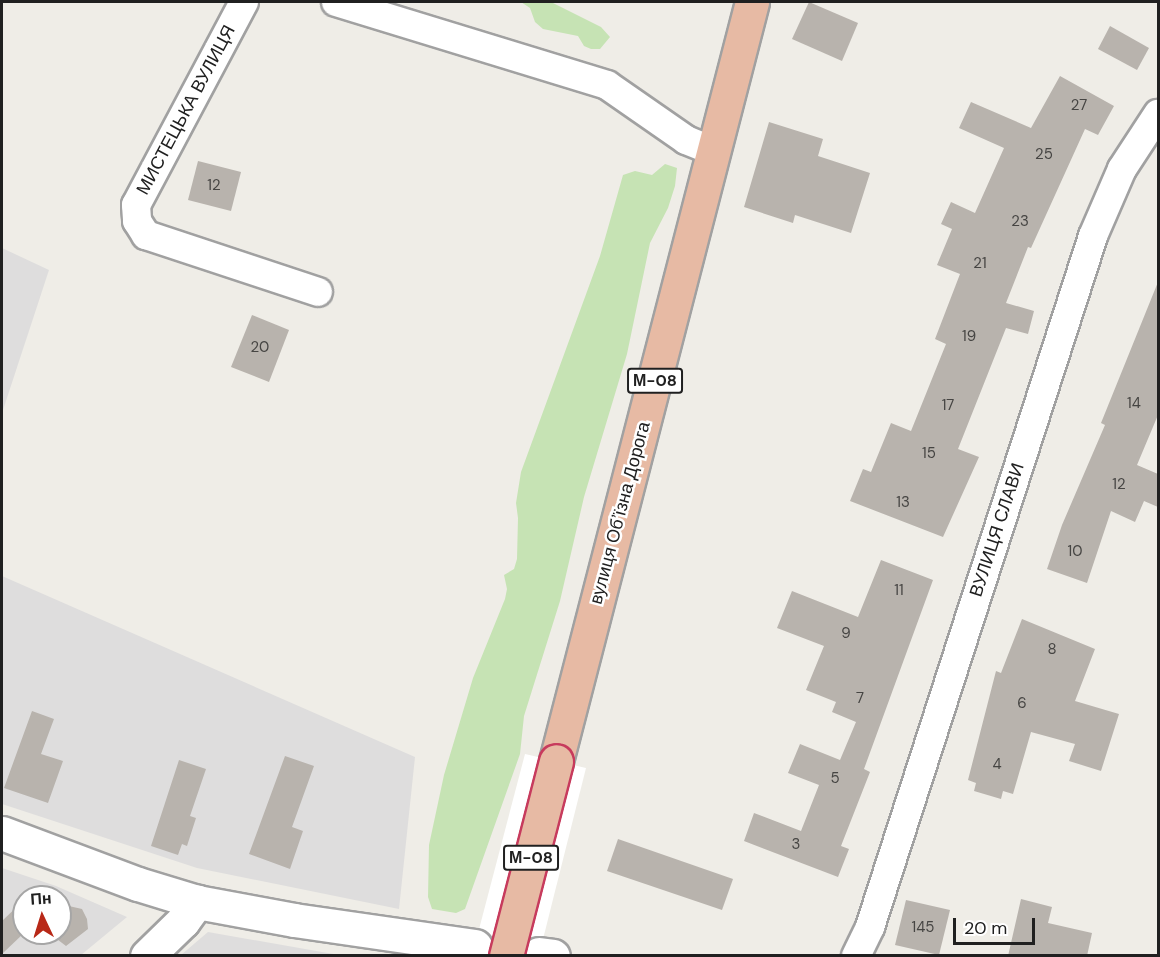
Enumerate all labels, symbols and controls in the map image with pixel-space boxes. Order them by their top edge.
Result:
street label: МИСТЕЦЬКА ВУЛИЦЯ [132,21,240,199]
house number: 27 [1071,97,1087,115]
house number: 25 [1035,146,1053,164]
house number: 12 [207,177,221,195]
house number: 23 [1011,213,1029,231]
house number: 21 [973,255,987,273]
house number: 19 [962,328,976,346]
house number: 20 [251,339,269,357]
road number: М-08 [626,368,684,394]
house number: 14 [1127,395,1141,413]
house number: 17 [942,397,954,415]
street label: вулиця Обʼїзна Дорога [585,419,655,607]
house number: 15 [922,445,936,463]
street label: ВУЛИЦЯ СЛАВИ [965,460,1029,600]
house number: 12 [1112,476,1126,494]
house number: 13 [896,494,910,512]
house number: 10 [1068,543,1082,561]
house number: 11 [894,582,904,600]
house number: 9 [841,625,851,643]
house number: 8 [1047,641,1057,659]
house number: 7 [856,690,864,708]
house number: 6 [1017,695,1027,713]
house number: 4 [992,756,1002,774]
house number: 5 [830,770,840,788]
house number: 3 [792,836,800,854]
road number: М-08 [502,845,560,871]
north arrow [12,885,72,945]
text: Пн [30,887,52,910]
scale bar [956,906,1038,944]
text: 20 m [964,916,1007,940]
house number: 145 [912,919,934,937]

